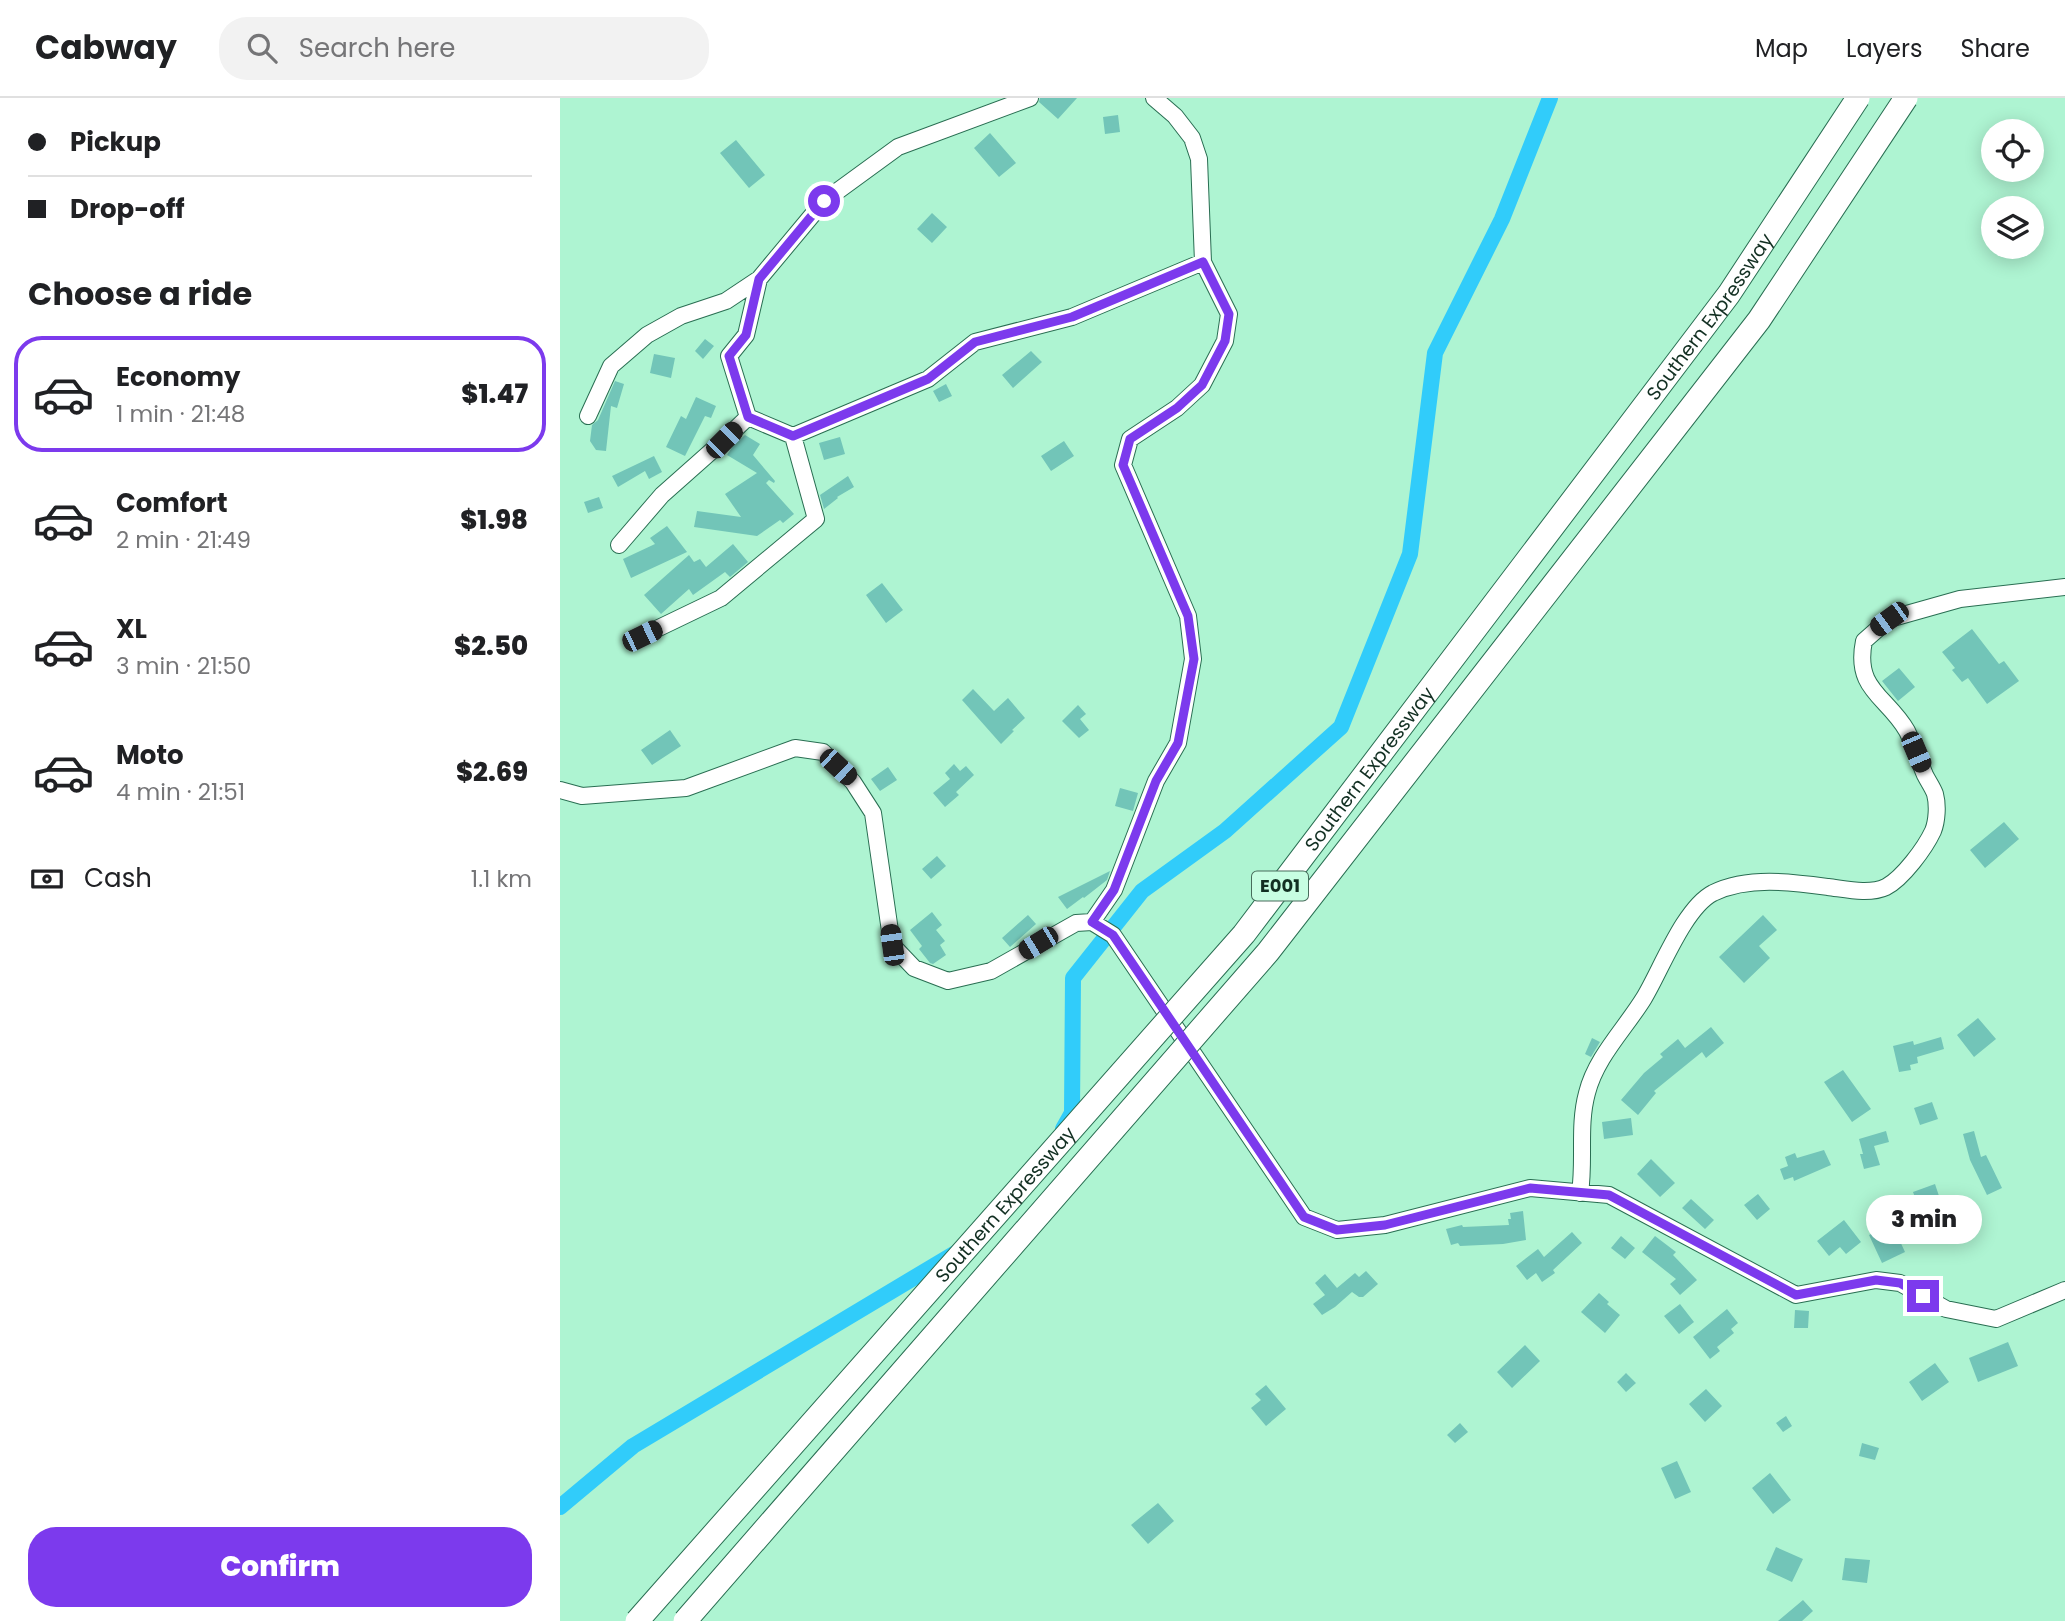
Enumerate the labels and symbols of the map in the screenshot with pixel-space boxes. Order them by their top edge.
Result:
route start [808,185,840,217]
street label: Southern Expressway [1640,228,1780,406]
car [702,418,747,462]
car [1866,598,1913,640]
car [619,617,666,655]
street label: Southern Expressway [1298,681,1441,857]
car [1899,729,1934,775]
car [816,745,861,789]
road number: E001 [1252,872,1308,900]
car [879,923,906,967]
car [1015,923,1062,963]
street label: Southern Expressway [929,1120,1082,1289]
callout: 3 min [1865,1194,1981,1244]
route end [1907,1280,1939,1312]

